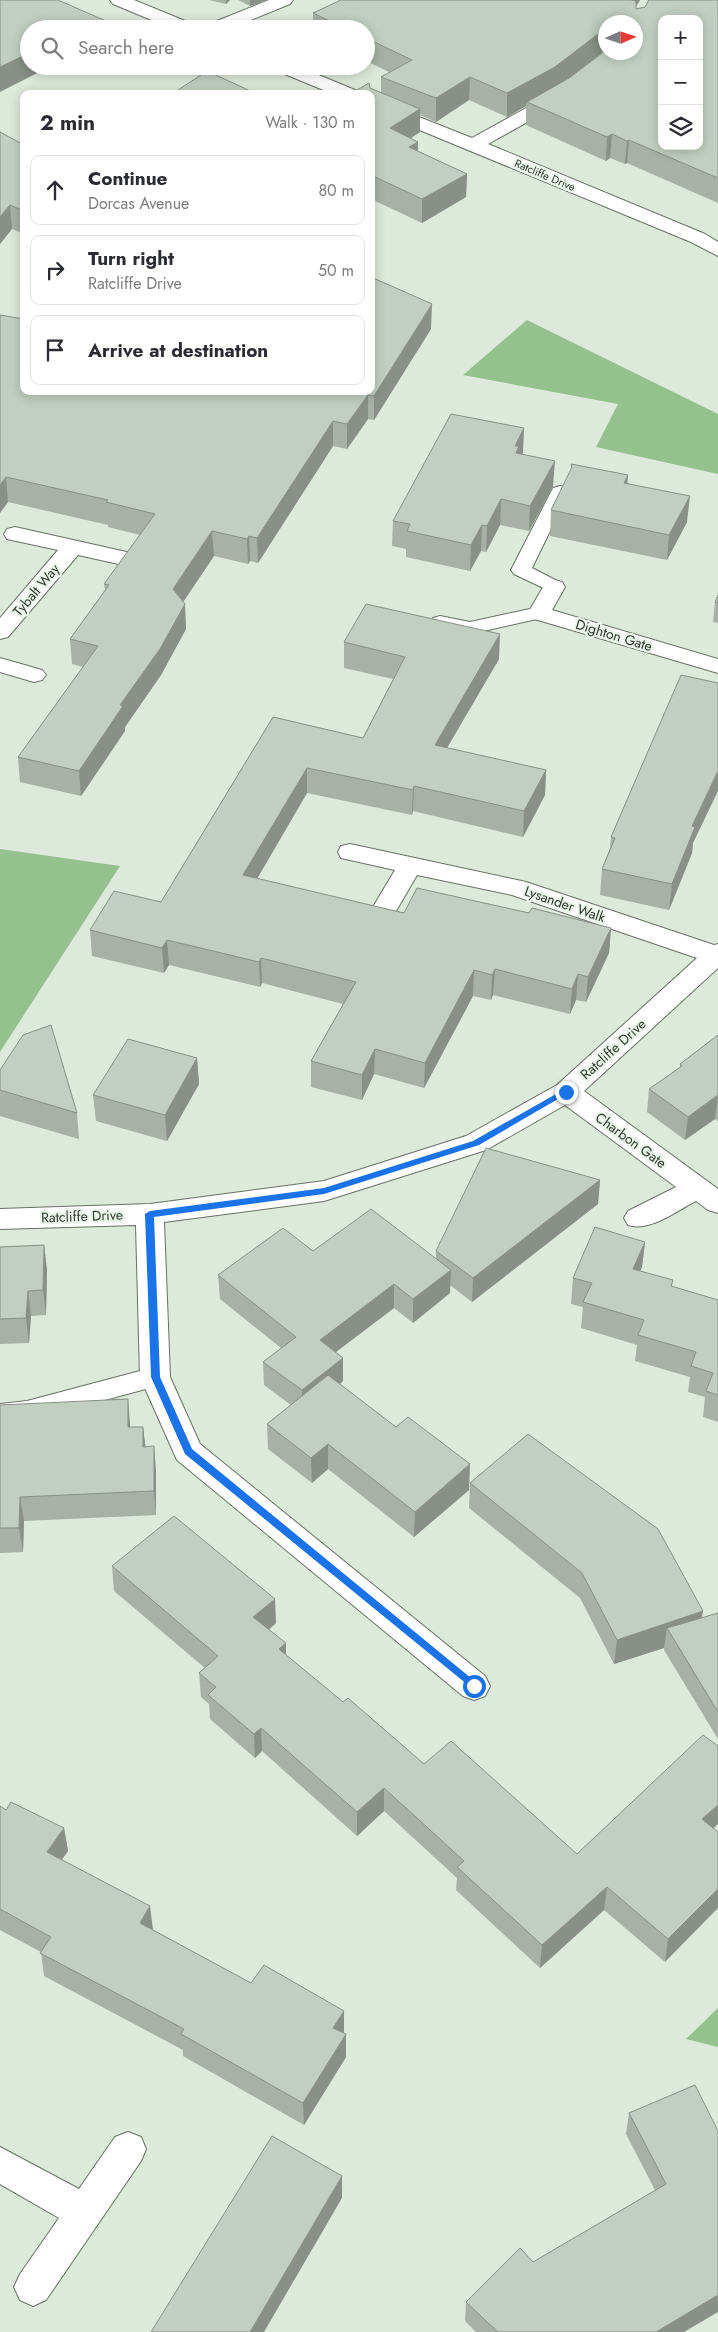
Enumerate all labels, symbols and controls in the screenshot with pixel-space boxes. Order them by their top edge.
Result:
north arrow [598,15,643,60]
map controls [658,15,703,150]
button: + [658,15,703,60]
search box [20,20,375,75]
icon: search [38,34,66,62]
text: Search here [78,34,174,61]
button: − [658,60,703,105]
button: layers [658,105,703,150]
text: 2 min [40,108,95,138]
text: Walk · 130 m [265,111,355,134]
street label: Ratcliffe Drive [512,155,578,195]
text: Continue [88,165,167,192]
icon: ahead [41,176,69,204]
text: 80 m [318,179,354,202]
text: Dorcas Avenue [88,192,189,215]
text: Turn right [88,245,174,272]
icon: right [41,256,69,284]
text: 50 m [318,259,354,282]
text: Ratcliffe Drive [88,272,182,295]
icon: arrive [41,336,69,364]
text: Arrive at destination [88,337,268,364]
street label: Tybalt Way [8,559,64,621]
street label: Dighton Gate [573,614,655,656]
street label: Lysander Walk [522,881,609,927]
street label: Ratcliffe Drive [576,1014,650,1084]
route end [555,1081,578,1104]
street label: Charbon Gate [591,1107,671,1173]
street label: Ratcliffe Drive [41,1205,123,1227]
route start [463,1675,486,1698]

